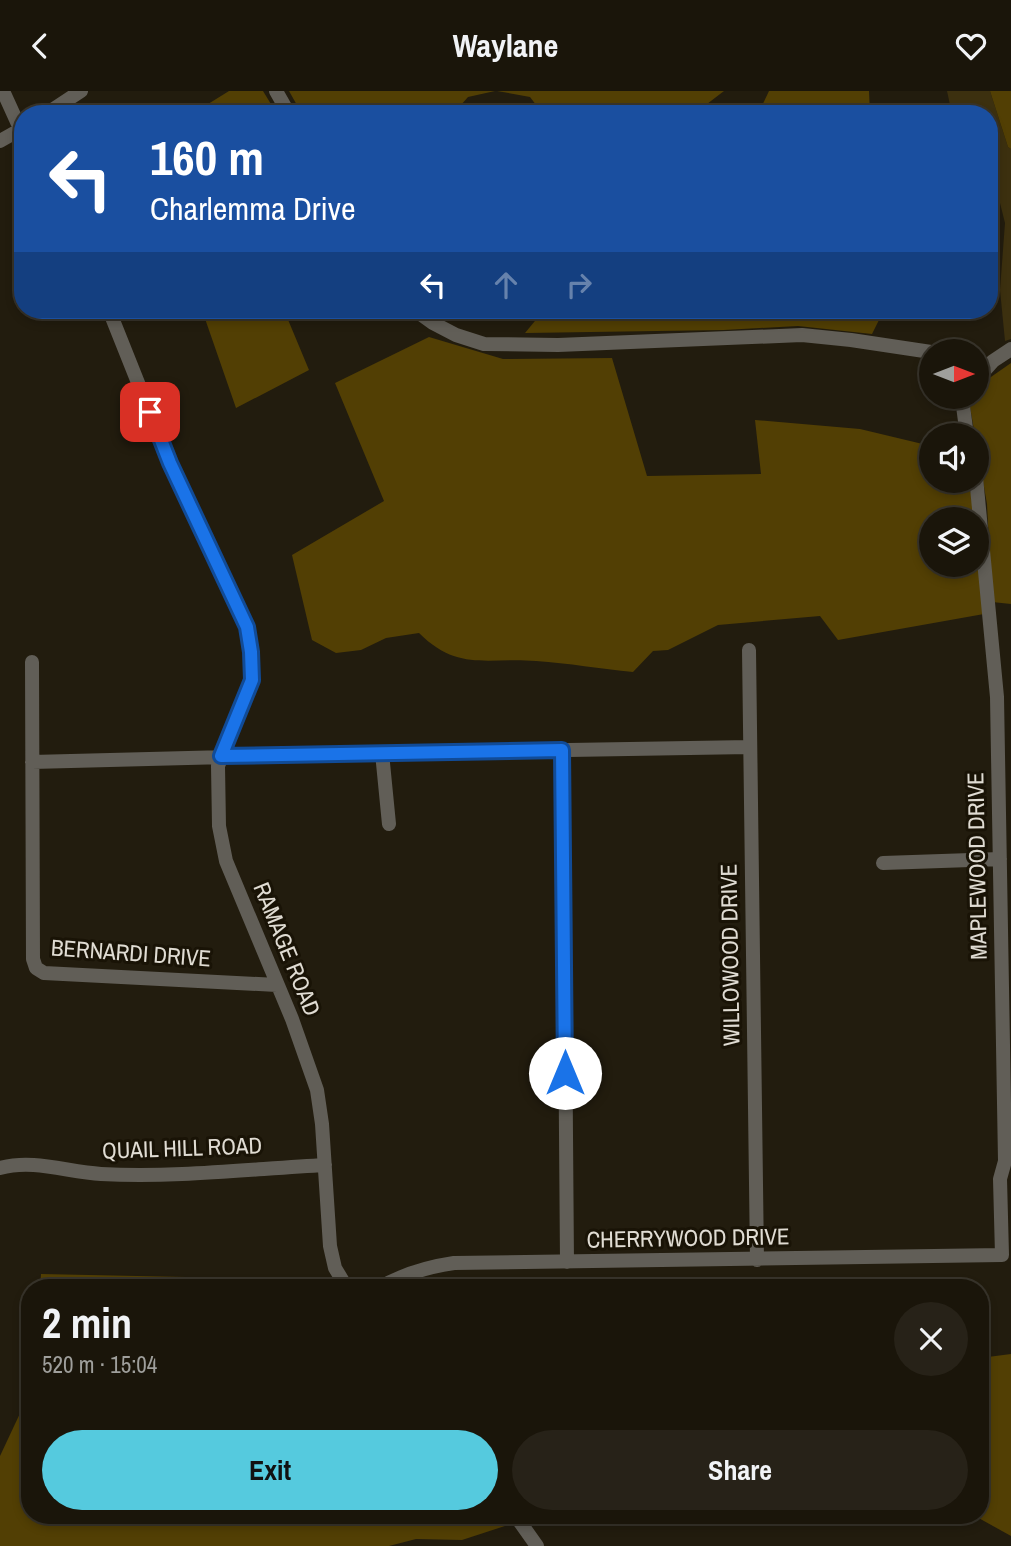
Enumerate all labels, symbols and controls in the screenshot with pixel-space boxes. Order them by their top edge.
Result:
text: Waylane [453,24,558,67]
icon: back [21,27,59,65]
icon: heart [952,27,990,65]
text: 160 m [150,124,264,190]
icon: left [35,133,126,224]
text: Charlemma Drive [150,187,356,230]
icon: left [414,266,452,304]
icon: ahead [487,266,525,304]
icon: right [560,266,598,304]
north arrow [919,339,989,409]
map controls [919,339,989,577]
pin [120,382,180,442]
icon: arrive [131,393,169,431]
button: sound [919,423,989,493]
button: layers [919,507,989,577]
street label: MAPLEWOOD DRIVE [959,772,994,960]
street label: WILLOWOOD DRIVE [712,864,747,1046]
street label: RAMAGE ROAD [247,877,328,1020]
street label: BERNARDI DRIVE [50,931,212,974]
position arrow [528,1036,602,1110]
street label: QUAIL HILL ROAD [101,1129,262,1166]
street label: CHERRYWOOD DRIVE [586,1220,790,1255]
text: 2 min [42,1295,132,1351]
button: close [894,1302,968,1376]
text: 520 m · 15:04 [42,1349,157,1380]
button: Exit [42,1430,498,1510]
button: Share [512,1430,968,1510]

